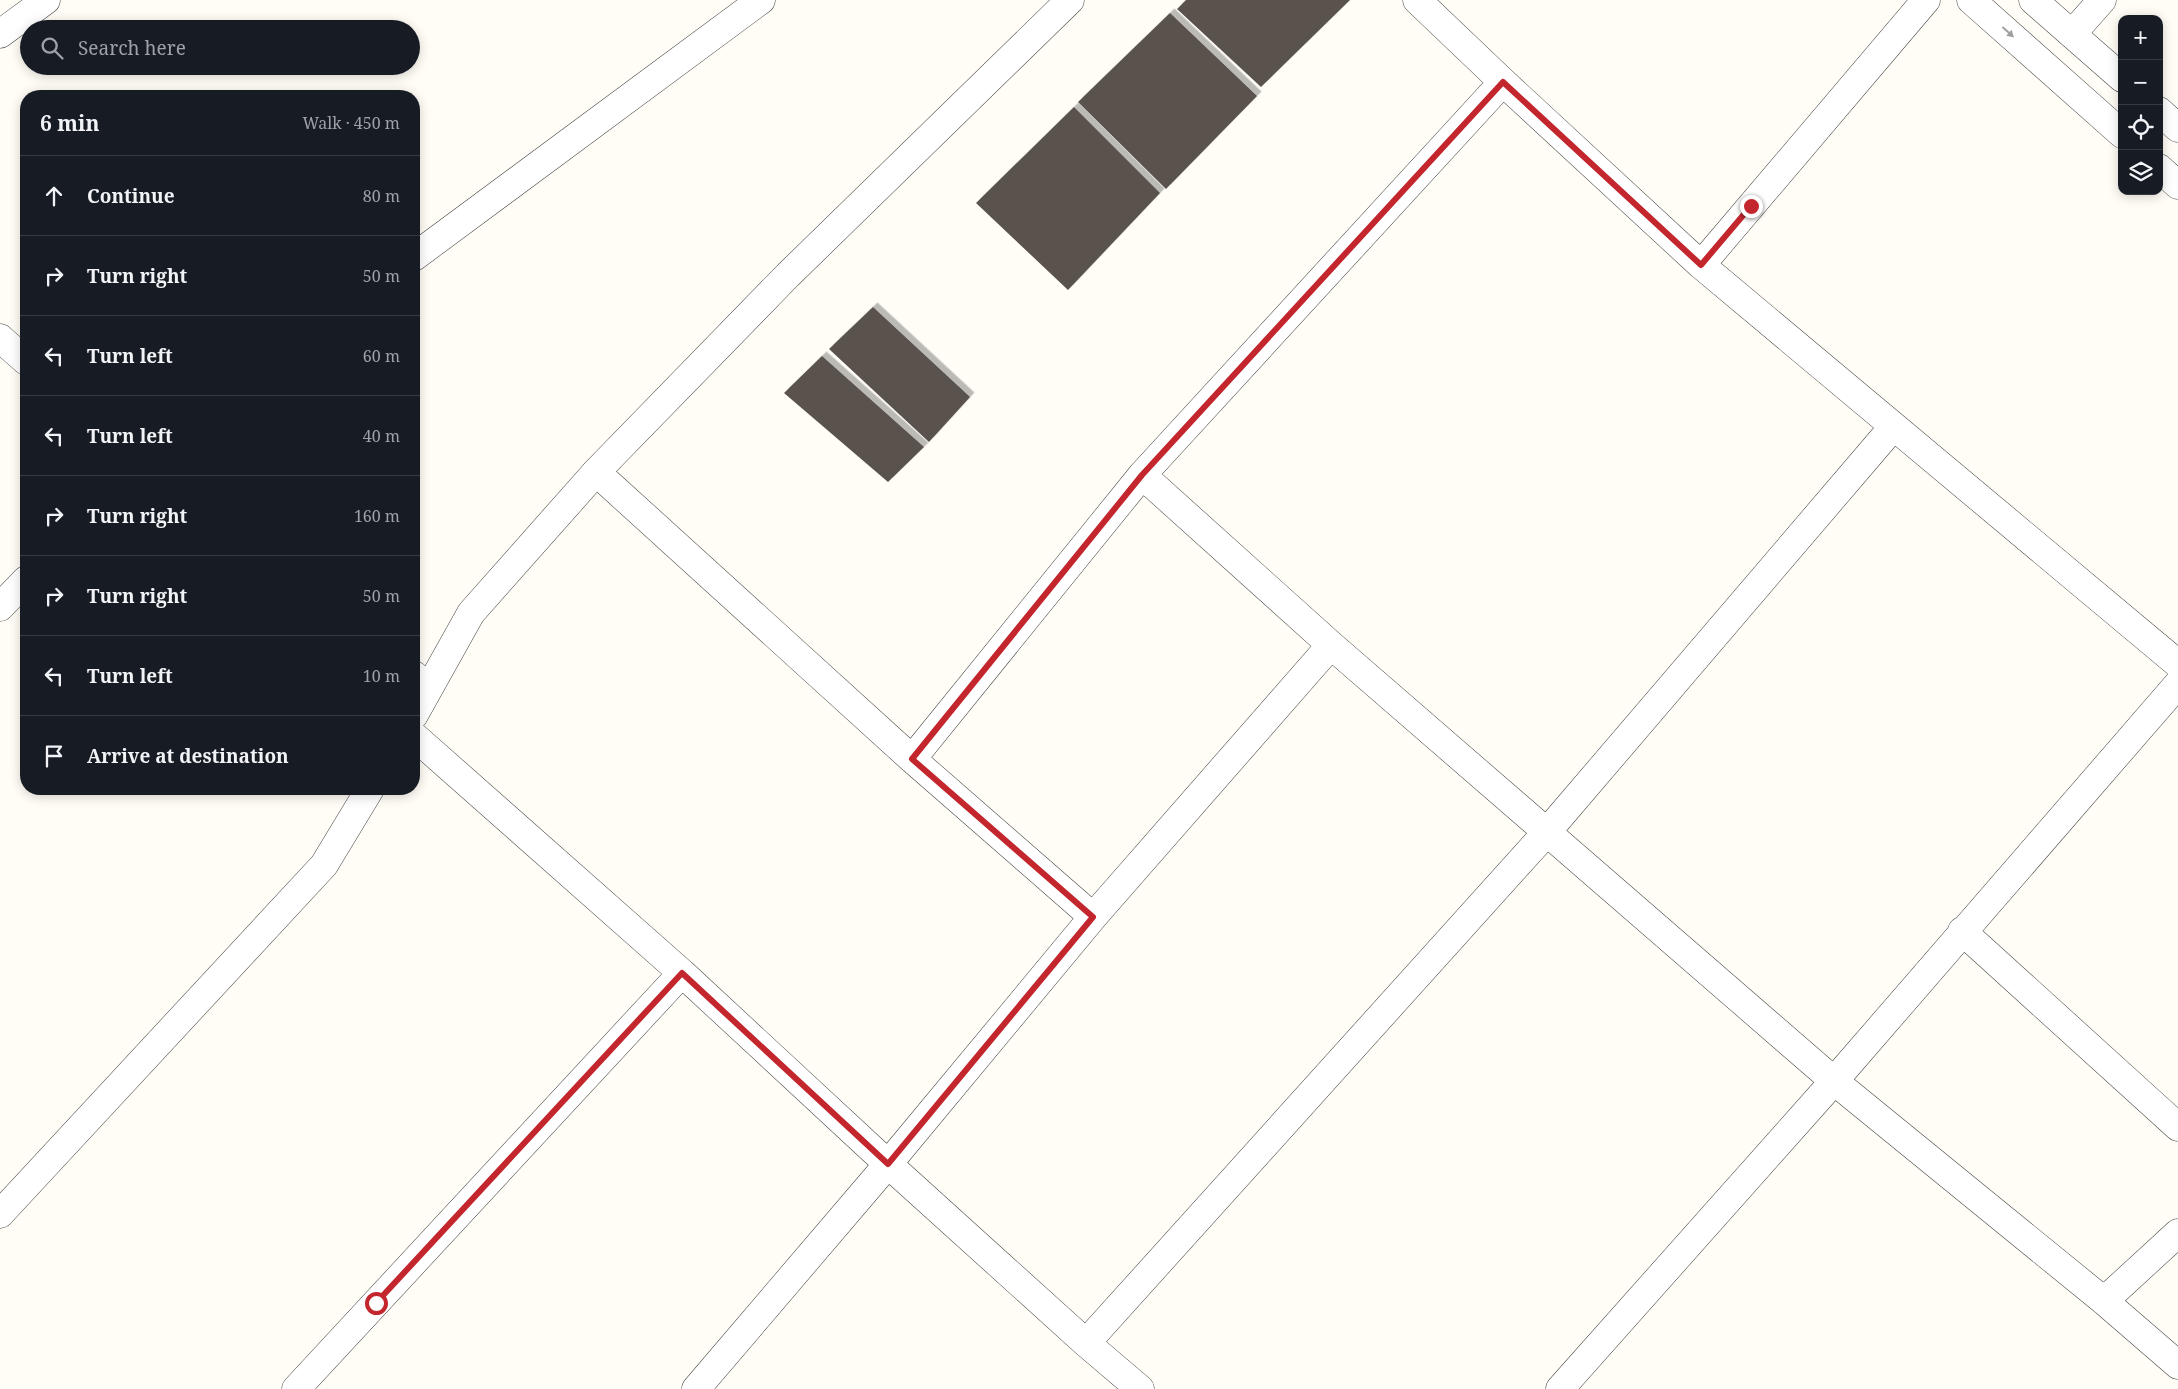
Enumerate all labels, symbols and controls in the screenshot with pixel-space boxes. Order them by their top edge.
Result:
map controls [2118,15,2163,195]
button: + [2118,15,2163,60]
search box [20,20,420,75]
one-way arrow [2001,27,2014,38]
icon: search [38,34,66,62]
text: Search here [78,35,186,61]
button: − [2118,60,2163,105]
button: locate [2118,105,2163,150]
text: 6 min [40,109,99,137]
text: Walk · 450 m [303,112,400,134]
button: layers [2118,150,2163,195]
icon: ahead [40,182,68,210]
text: Continue [87,183,175,209]
text: 80 m [363,185,400,207]
route end [1740,195,1763,218]
icon: right [40,262,68,290]
text: Turn right [87,263,187,289]
text: 50 m [363,265,400,287]
icon: left [40,342,68,370]
text: Turn left [87,343,173,369]
text: 60 m [363,345,400,367]
icon: left [40,422,68,450]
text: Turn left [87,423,173,449]
text: 40 m [363,425,400,447]
icon: right [40,502,68,530]
text: Turn right [87,503,187,529]
text: 160 m [354,505,400,527]
icon: right [40,582,68,610]
text: Turn right [87,583,187,609]
text: 50 m [363,585,400,607]
icon: left [40,662,68,690]
text: Turn left [87,663,173,689]
text: 10 m [363,665,400,687]
icon: arrive [40,742,68,770]
text: Arrive at destination [87,743,289,769]
route start [365,1292,388,1315]

